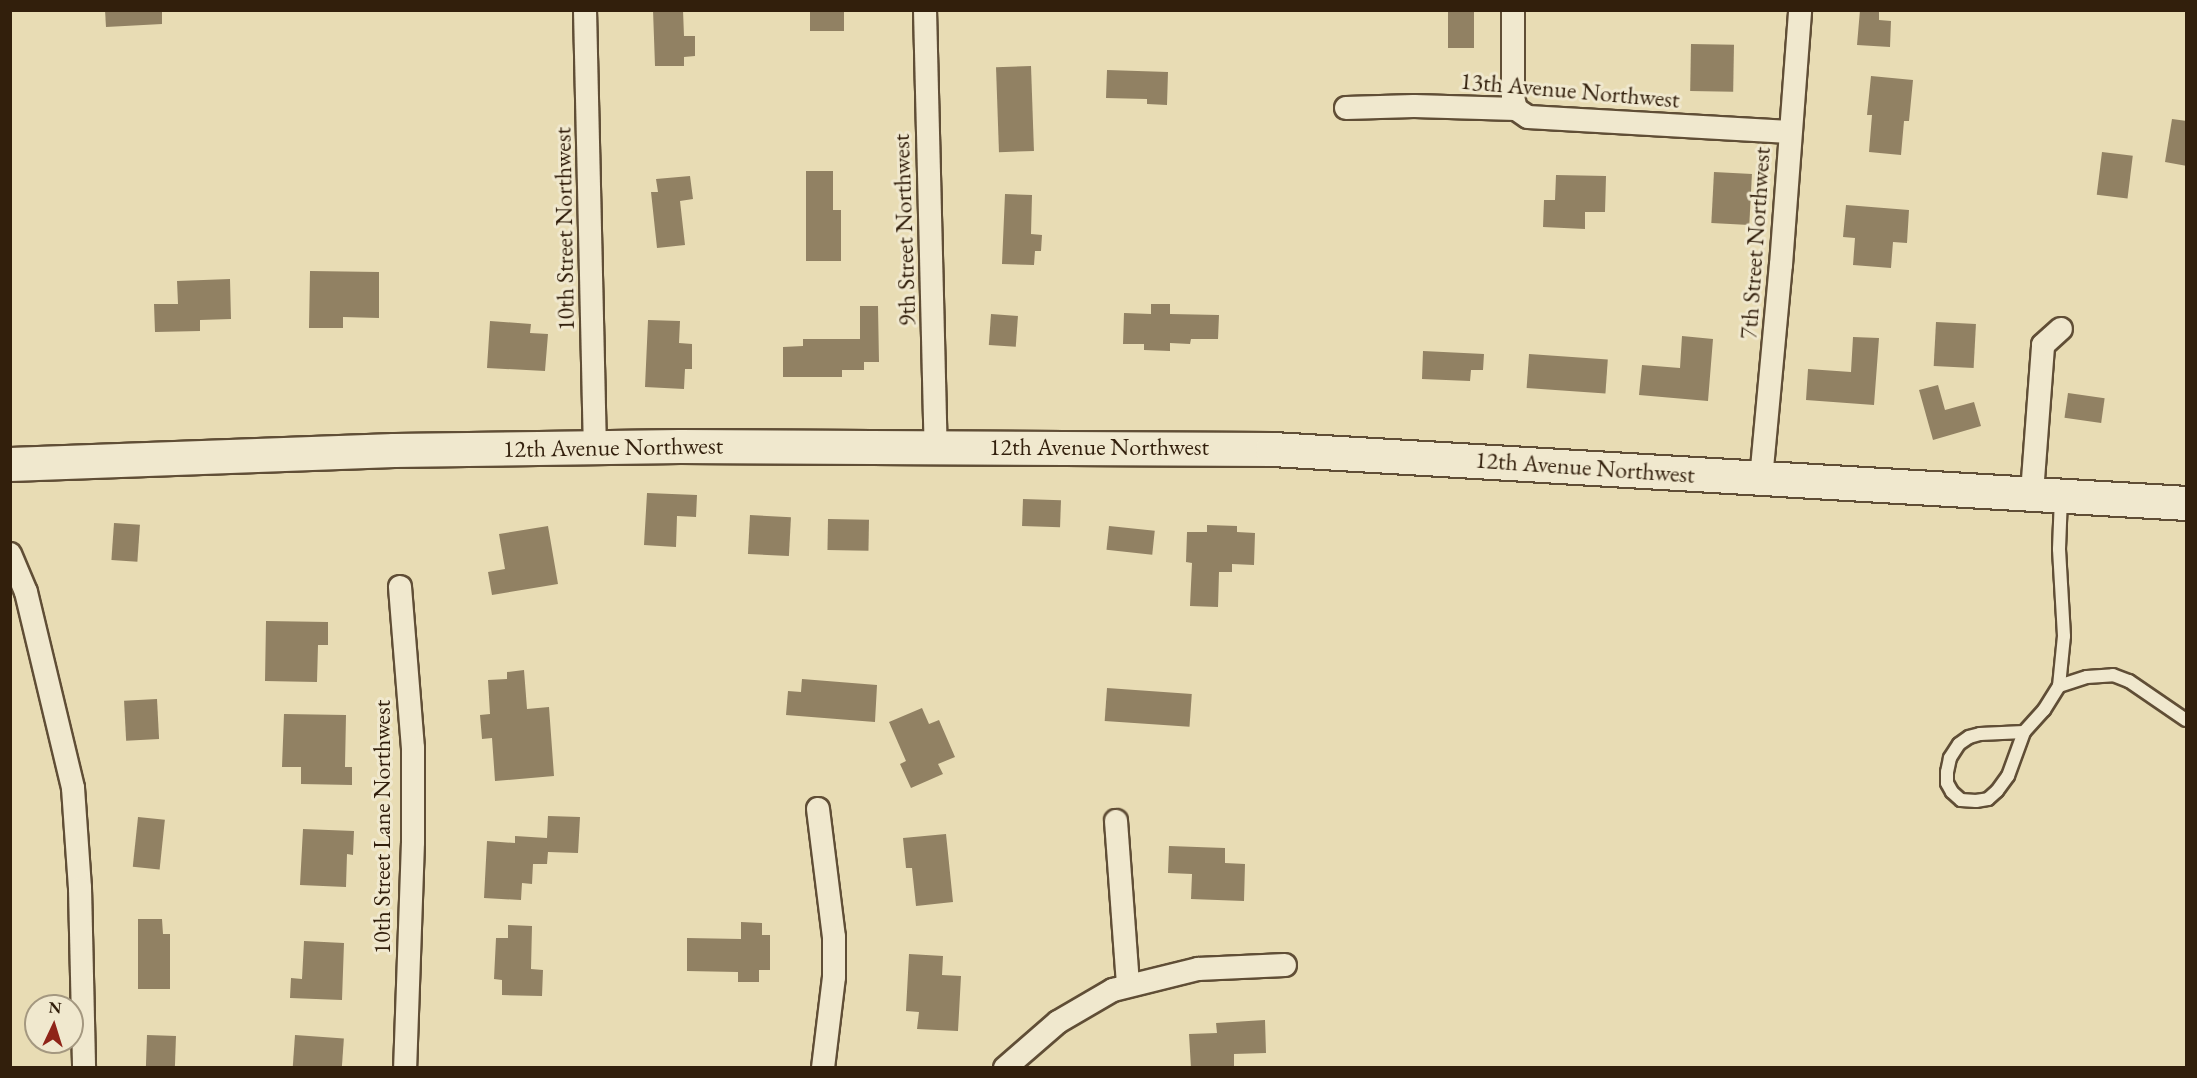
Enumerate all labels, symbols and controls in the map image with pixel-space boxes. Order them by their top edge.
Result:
street label: 13th Avenue Northwest [1459,66,1681,114]
street label: 10th Street Northwest [548,127,580,331]
street label: 9th Street Northwest [886,133,922,327]
street label: 7th Street Northwest [1734,146,1776,340]
street label: 12th Avenue Northwest [503,431,723,463]
street label: 12th Avenue Northwest [989,433,1209,461]
street label: 12th Avenue Northwest [1474,445,1696,489]
street label: 10th Street Lane Northwest [368,700,396,954]
north arrow [24,994,84,1054]
text: N [48,997,62,1018]

